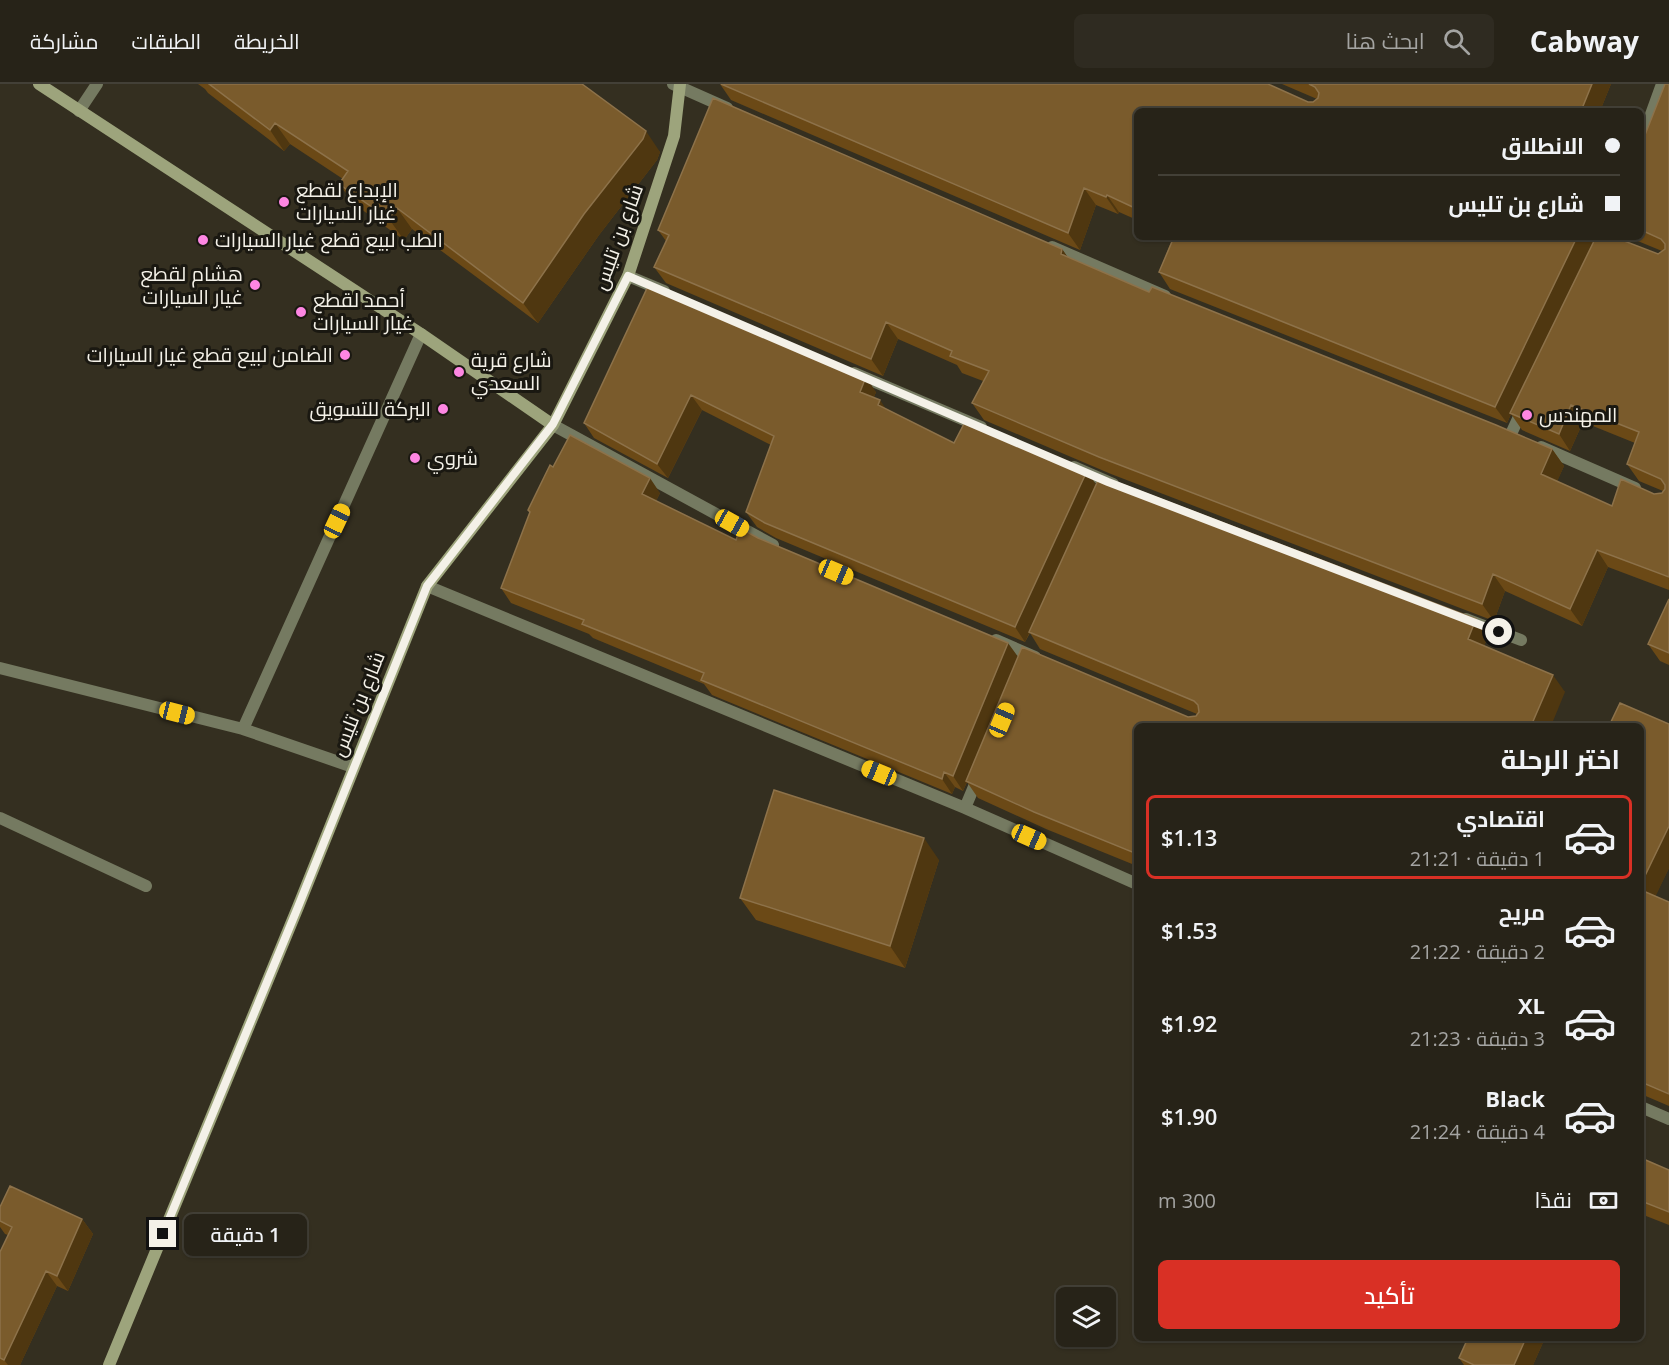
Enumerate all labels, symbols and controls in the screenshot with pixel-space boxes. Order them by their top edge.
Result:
search box [1074,14,1494,68]
text: Cabway [1530,22,1639,60]
text: ابحث هنا [1346,25,1425,55]
icon: search [1440,25,1473,58]
text: مشاركة [30,27,99,55]
text: الطبقات [132,27,201,55]
text: الخريطة [234,27,300,55]
text: الانطلاق [1501,130,1584,160]
place label: الإبداع لقطع غيار السيارات [296,176,398,226]
street label: شارع بن تليس [586,180,650,294]
text: شارع بن تليس [1448,188,1584,218]
marker: الإبداع لقطع غيار السيارات [277,195,291,209]
place label: الطب لبيع قطع غيار السيارات [215,226,443,254]
marker: الطب لبيع قطع غيار السيارات [196,233,210,247]
place label: هشام لقطع غيار السيارات [140,260,243,310]
marker: هشام لقطع غيار السيارات [248,278,262,292]
place label: أحمد لقطع غيار السيارات [313,286,413,336]
marker: أحمد لقطع غيار السيارات [294,305,308,319]
place label: الضامن لبيع قطع غيار السيارات [87,341,333,369]
place label: شارع قرية السعدي [471,346,552,399]
marker: الضامن لبيع قطع غيار السيارات [338,348,352,362]
marker: شارع قرية السعدي [452,365,466,379]
place label: البركة للتسويق [309,395,431,422]
place label: المهندس [1539,401,1617,428]
marker: البركة للتسويق [436,402,450,416]
marker: المهندس [1520,408,1534,422]
place label: شروي [427,444,478,474]
marker: شروي [408,451,422,465]
car [321,501,353,541]
car [712,506,752,540]
car [816,557,856,587]
route start [1485,618,1512,645]
street label: شارع بن تليس [324,647,392,761]
car [157,700,197,726]
car [987,700,1017,740]
text: اختر الرحلة [1501,740,1620,777]
car [859,758,899,788]
text: اقتصادي [1456,803,1545,833]
icon: car [1563,810,1617,864]
car [1009,821,1049,853]
text: $1.13 [1161,822,1217,852]
text: 1 دقيقة · 21:21 [1410,845,1545,872]
text: مريح [1499,896,1545,926]
icon: car [1563,903,1617,957]
text: $1.53 [1161,915,1217,945]
text: 2 دقيقة · 21:22 [1410,938,1545,965]
text: XL [1518,990,1545,1020]
icon: car [1563,996,1617,1050]
text: $1.92 [1161,1008,1217,1038]
text: 3 دقيقة · 21:23 [1410,1025,1545,1052]
text: Black [1485,1083,1545,1113]
icon: car [1563,1089,1617,1143]
text: $1.90 [1161,1101,1217,1131]
text: 4 دقيقة · 21:24 [1410,1118,1545,1145]
text: نقدًا [1534,1184,1572,1214]
icon: cash [1587,1184,1620,1217]
text: 300 m [1158,1187,1216,1214]
callout: 1 دقيقة [184,1213,307,1255]
route end [149,1220,176,1247]
text: 1 دقيقة [211,1221,280,1248]
button: تأكيد [1158,1260,1620,1329]
map controls [1056,1287,1116,1347]
button: layers [1056,1287,1116,1347]

